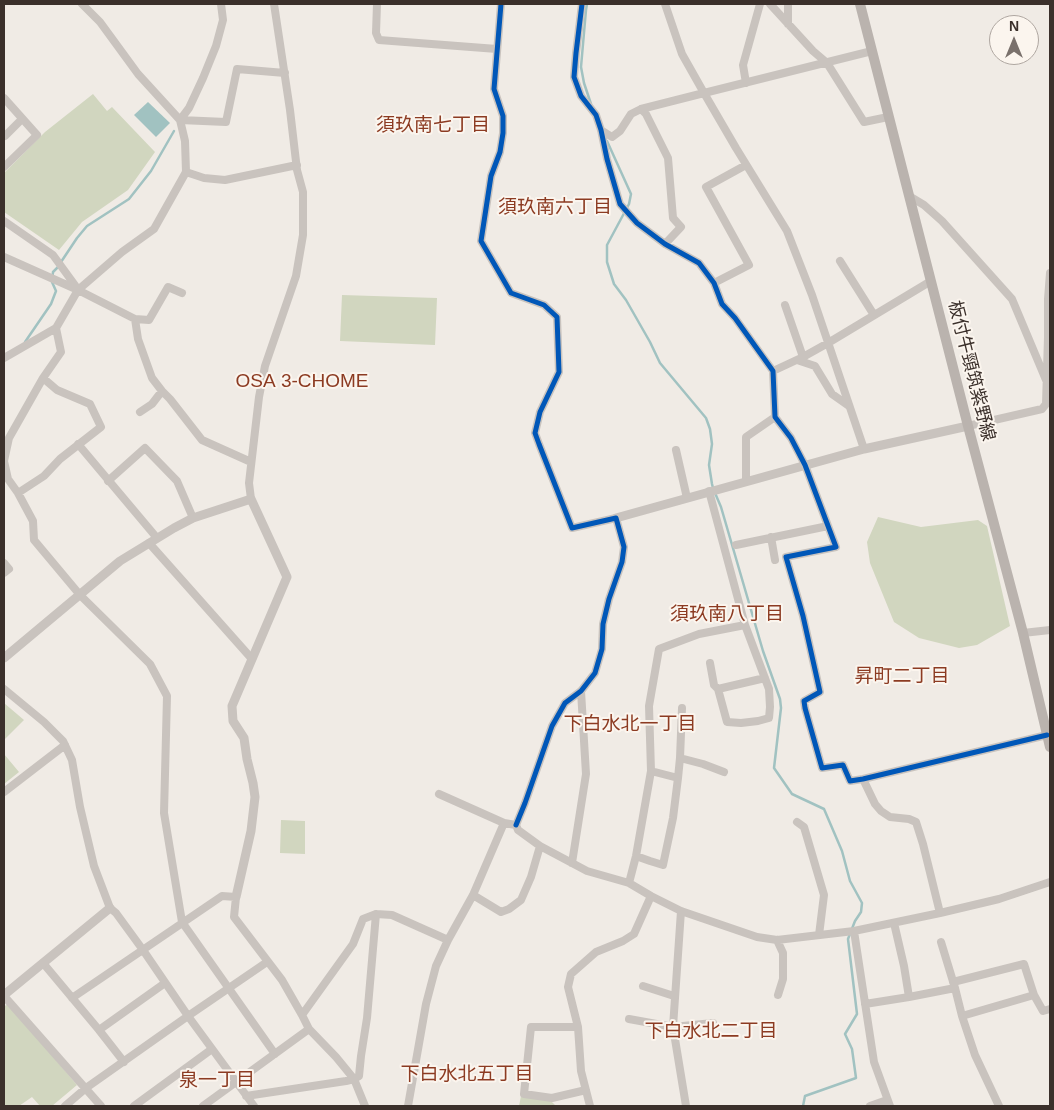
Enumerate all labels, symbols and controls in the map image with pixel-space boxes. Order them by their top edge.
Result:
north arrow [989,15,1039,65]
text: N [1009,18,1019,34]
district label: 須玖南七丁目 [376,115,490,137]
district label: 須玖南六丁目 [498,197,612,219]
street label: 板付牛頸筑紫野線 [943,299,999,443]
district label: OSA 3-CHOME [229,371,375,393]
district label: 須玖南八丁目 [670,604,784,626]
district label: 昇町二丁目 [855,666,949,688]
district label: 下白水北一丁目 [564,714,696,736]
district label: 下白水北二丁目 [645,1021,777,1043]
district label: 下白水北五丁目 [401,1064,533,1086]
district label: 泉一丁目 [179,1070,255,1092]

